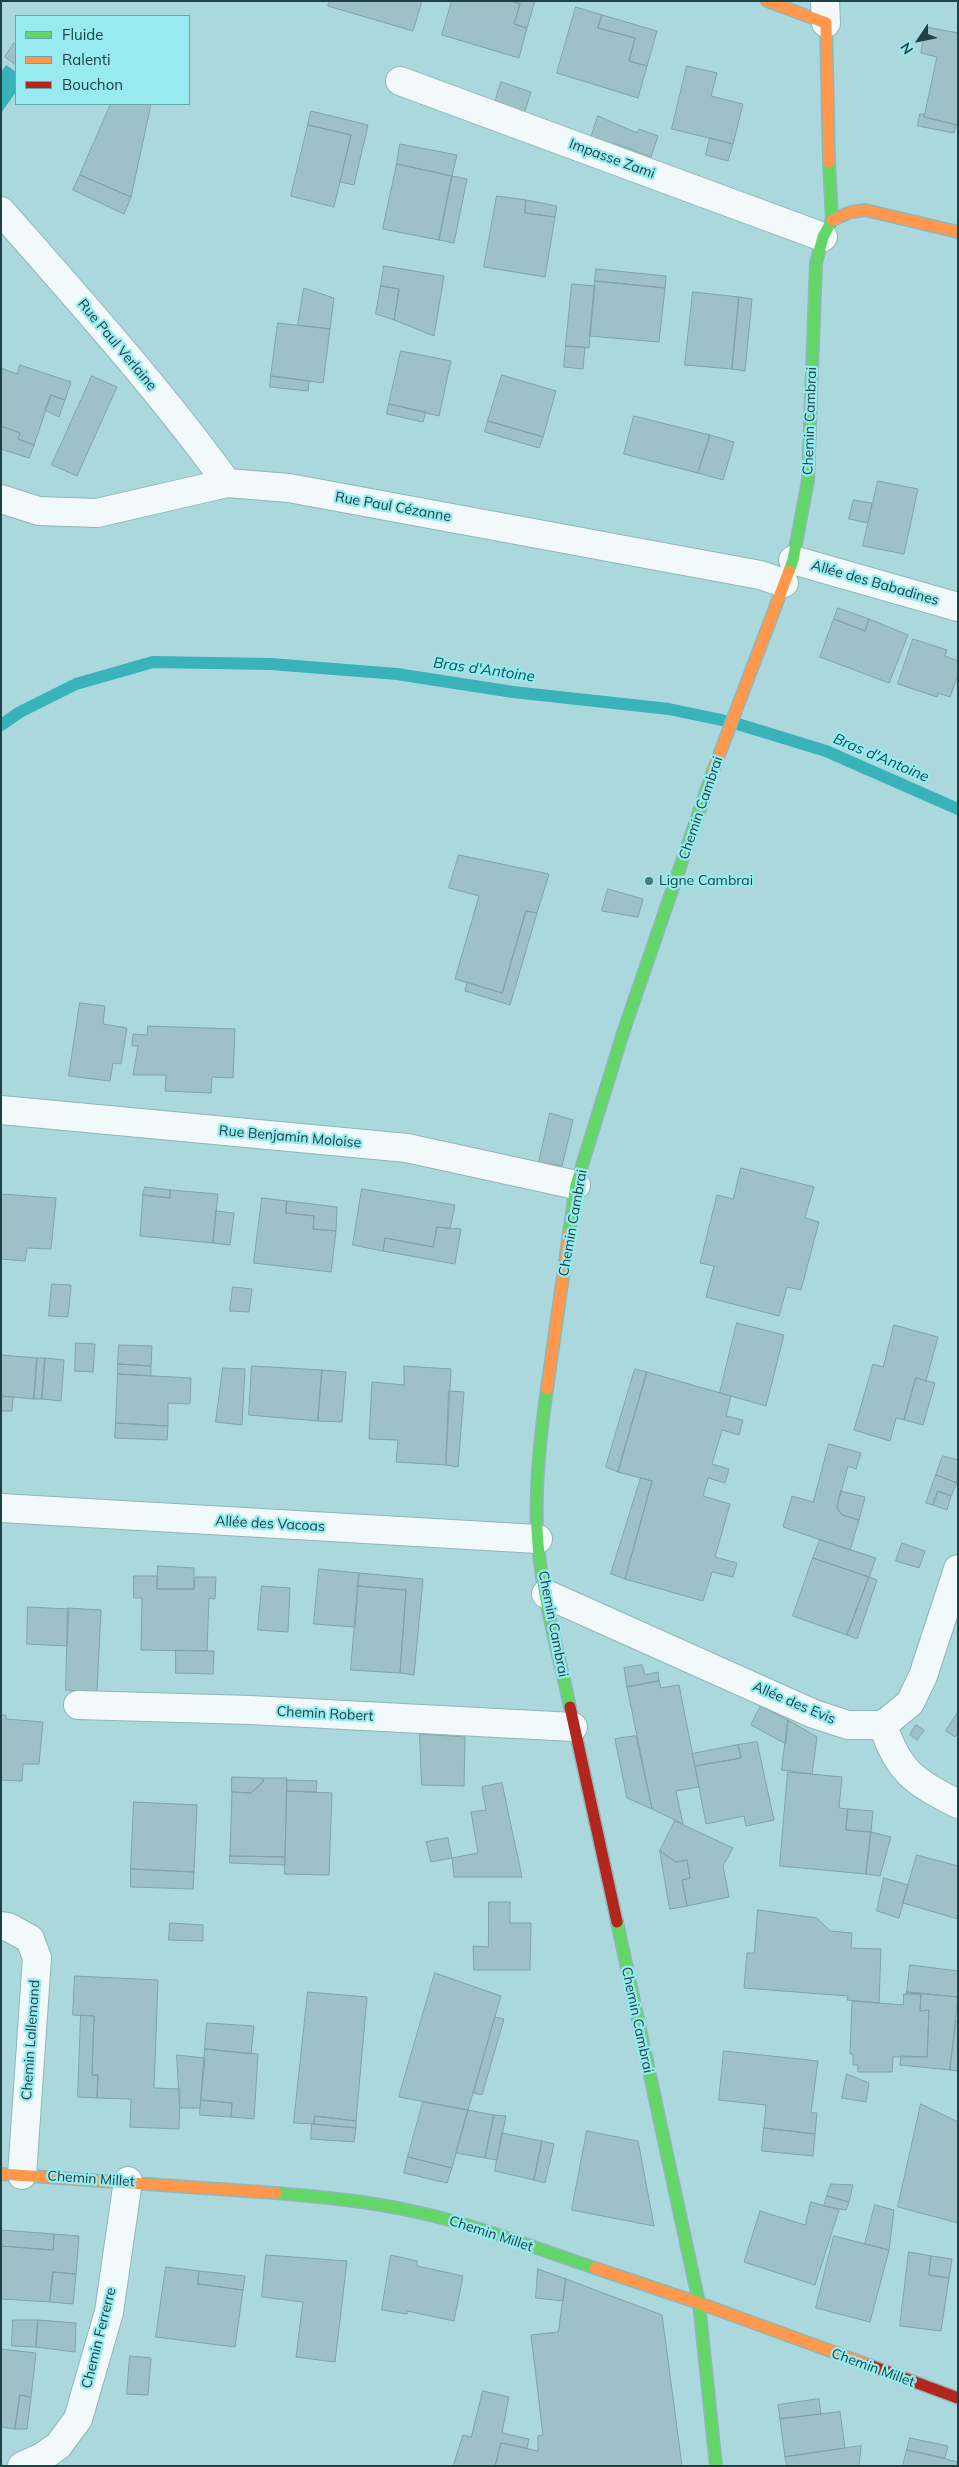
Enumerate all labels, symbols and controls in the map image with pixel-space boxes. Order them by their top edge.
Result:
legend [15,15,190,105]
north arrow [894,15,944,65]
text: Fluide [62,25,103,44]
text: N [896,39,917,58]
text: Ralenti [62,50,111,69]
text: Bouchon [62,75,123,94]
street label: Impasse Zami [567,136,657,182]
street label: Rue Paul Verlaine [74,296,160,394]
street label: Chemin Cambrai [800,367,820,475]
street label: Rue Paul Cézanne [334,489,452,525]
street label: Allée des Babadines [809,557,941,609]
water label: Bras d'Antoine [432,654,536,686]
water label: Bras d'Antoine [830,730,932,786]
street label: Chemin Cambrai [675,754,727,862]
place label: Ligne Cambrai [659,873,753,889]
marker: Ligne Cambrai [643,875,655,887]
street label: Rue Benjamin Moloise [218,1122,362,1152]
street label: Chemin Cambrai [555,1168,591,1278]
street label: Allée des Vacoas [215,1513,325,1535]
street label: Chemin Cambrai [534,1569,572,1679]
street label: Allée des Evis [750,1678,838,1728]
street label: Chemin Robert [276,1703,374,1725]
street label: Chemin Cambrai [618,1965,656,2075]
street label: Chemin Lallemand [18,1979,44,2101]
street label: Chemin Millet [47,2168,135,2190]
street label: Chemin Millet [447,2213,535,2255]
street label: Chemin Ferrerre [78,2286,120,2390]
street label: Chemin Millet [829,2345,917,2391]

